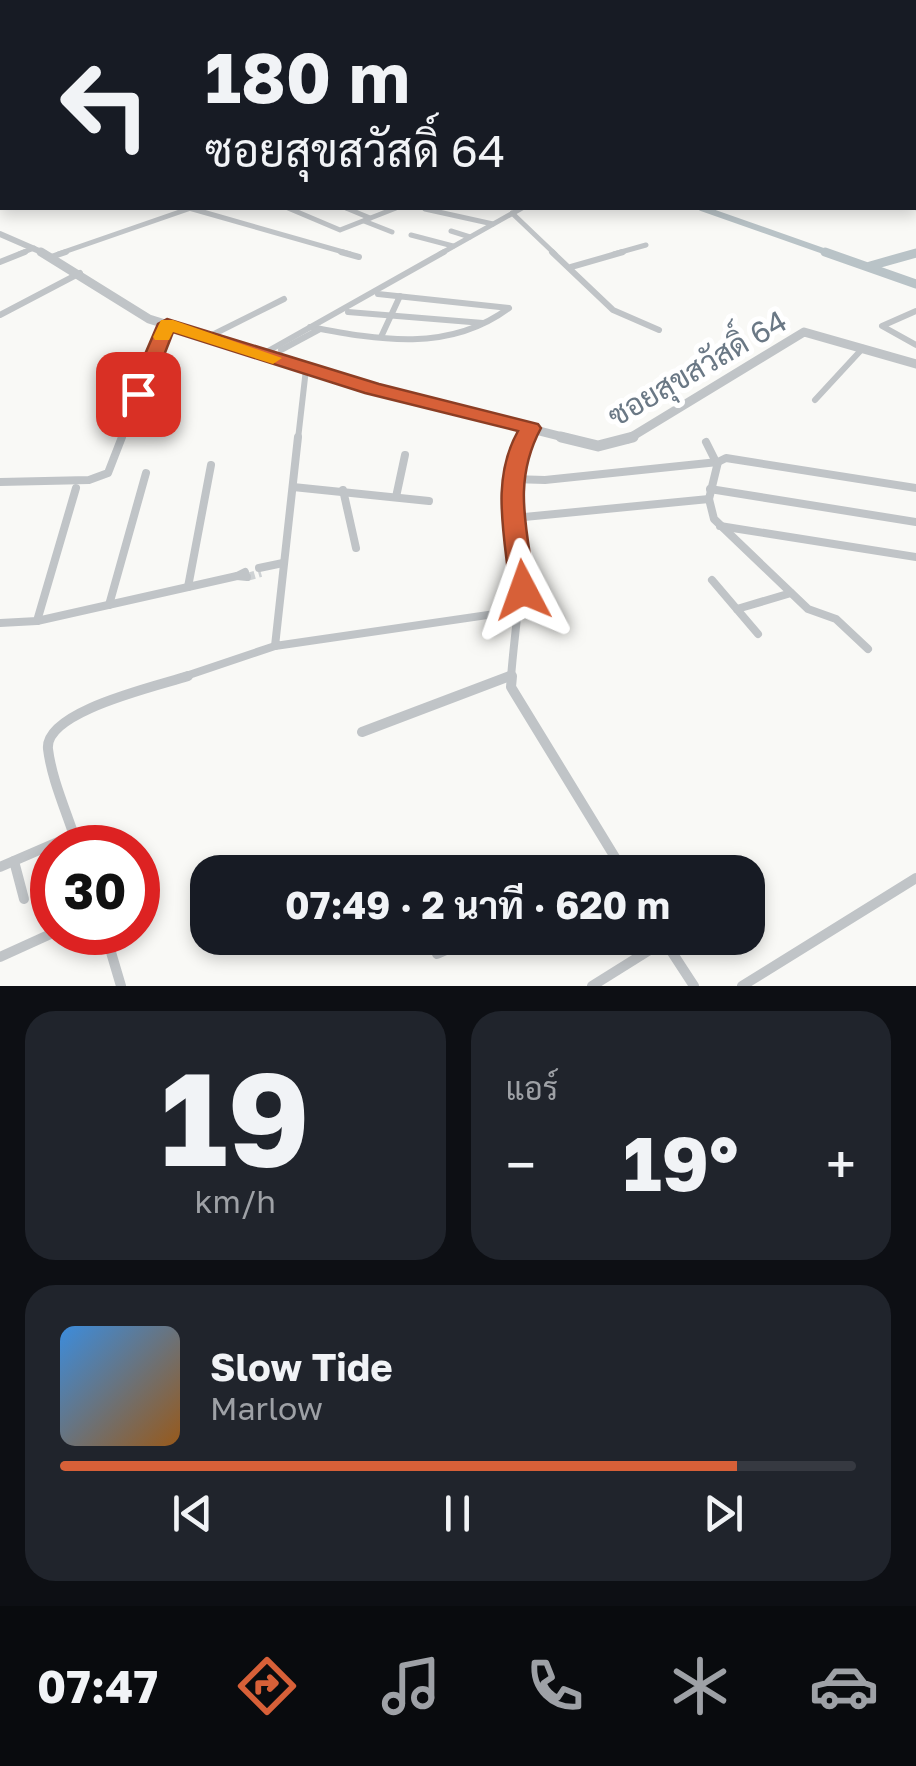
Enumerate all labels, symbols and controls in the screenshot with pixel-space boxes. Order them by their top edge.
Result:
text: 180 m [205,34,410,118]
icon: left [40,40,170,170]
text: ซอยสุขสวัสดิ์ 64 [205,123,506,177]
street label: ซอยสุขสวัสดิ์ 64 [597,296,795,437]
pin [96,352,181,437]
icon: arrive [111,367,166,422]
position arrow [471,538,575,642]
speed limit sign: 30 [30,825,160,955]
text: 07:49 · 2 นาที · 620 m [285,882,670,927]
text: 19 [160,1039,310,1195]
text: แอร์ [506,1069,558,1107]
text: 19° [623,1117,739,1208]
text: − [506,1131,536,1197]
text: + [826,1131,856,1197]
text: km/h [195,1182,276,1220]
text: Slow Tide [210,1344,393,1389]
text: Marlow [210,1389,323,1427]
icon: previous [165,1486,220,1541]
icon: pause [430,1486,485,1541]
icon: next [696,1486,751,1541]
icon: directions [232,1651,302,1721]
icon: music [376,1651,446,1721]
icon: phone [520,1651,590,1721]
icon: climate [665,1651,735,1721]
icon: car [809,1651,879,1721]
text: 07:47 [37,1659,158,1713]

